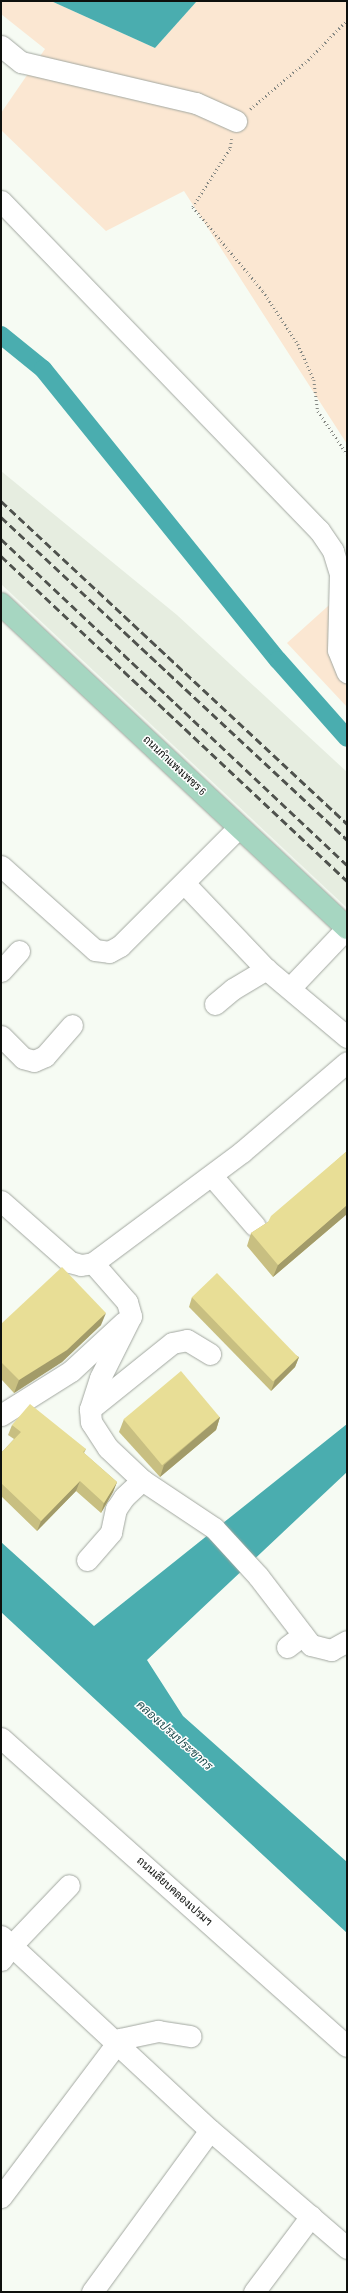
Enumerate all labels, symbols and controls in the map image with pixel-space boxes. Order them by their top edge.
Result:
street label: ถนนกำแพงเพชร 6 [140,733,208,799]
water label: คลองเปรมประชากร [133,1698,215,1774]
street label: ถนนเลียบคลองเปรมฯ [134,1855,214,1929]

